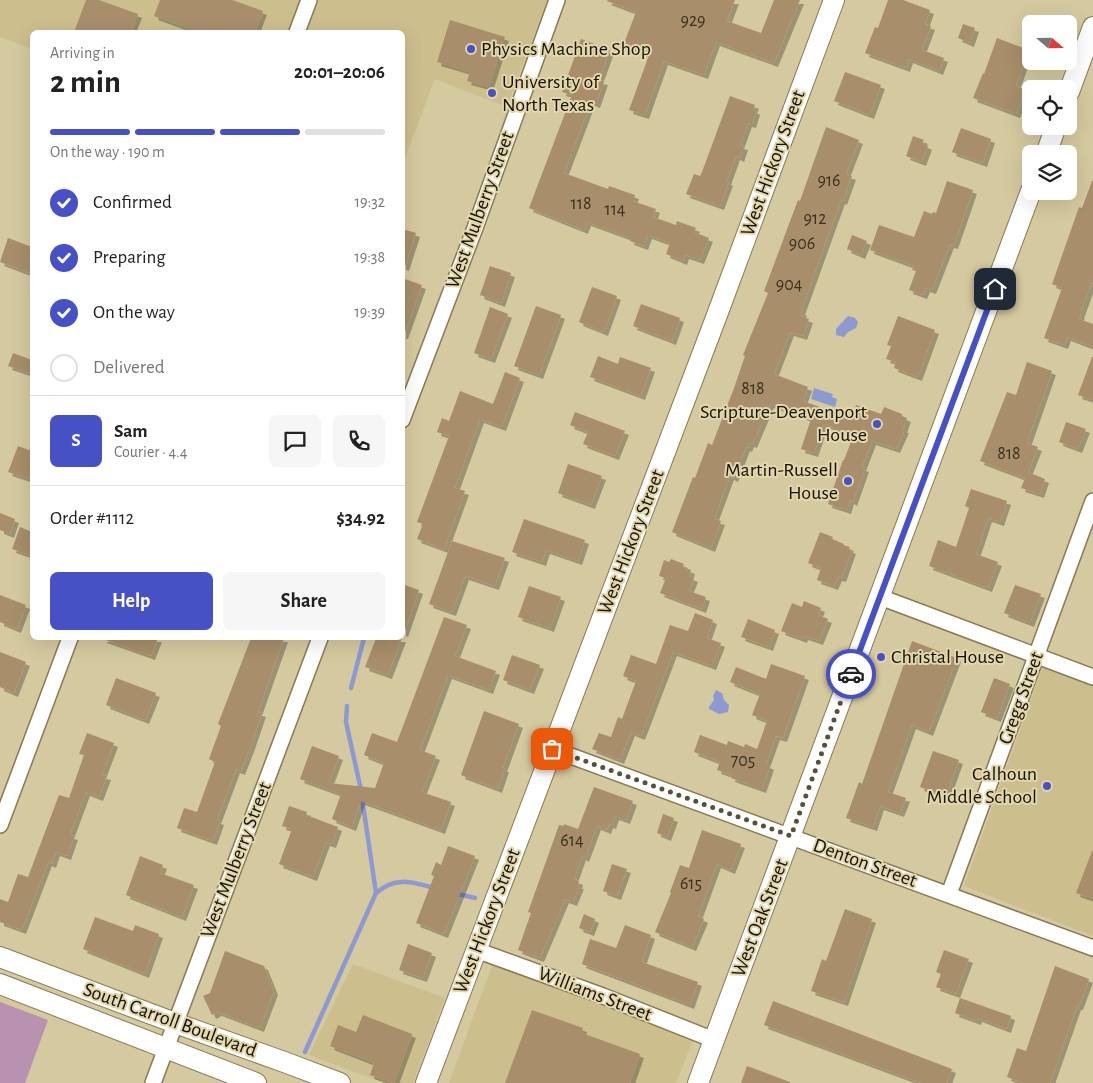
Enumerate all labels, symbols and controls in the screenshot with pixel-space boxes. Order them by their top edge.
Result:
house number: 929 [680,12,706,30]
north arrow [1022,15,1078,70]
map controls [1022,15,1077,200]
place label: Physics Machine Shop [481,39,651,59]
marker: Physics Machine Shop [465,43,477,55]
text: Arriving in [50,45,115,61]
text: 20:01–20:06 [294,63,385,82]
text: 2 min [50,66,121,98]
place label: University of North Texas [502,72,600,115]
button: locate [1022,80,1077,135]
marker: University of North Texas [486,87,498,99]
street label: West Hickory Street [737,87,809,239]
street label: West Mulberry Street [442,128,518,291]
text: On the way · 190 m [50,144,165,160]
button: layers [1022,145,1077,200]
house number: 916 [817,172,841,190]
icon: check [50,189,78,217]
text: Confirmed [93,193,172,212]
text: 19:32 [354,194,385,210]
house number: 118 [571,195,591,213]
house number: 114 [604,201,626,219]
house number: 912 [804,210,826,228]
house number: 906 [789,235,815,253]
icon: check [50,244,78,272]
text: Preparing [93,248,166,267]
text: 19:38 [354,249,385,265]
pin [974,268,1016,310]
icon: home [981,275,1009,303]
house number: 904 [776,276,803,294]
icon: check [50,299,78,327]
text: On the way [93,303,175,322]
text: 19:39 [354,304,385,320]
text: Delivered [93,358,165,377]
house number: 818 [741,380,765,398]
place label: Scripture-Deavenport House [700,402,868,445]
button: chat [269,415,321,467]
button: phone [333,415,385,467]
marker: Scripture-Deavenport House [871,418,883,430]
text: Sam [114,422,148,441]
text: S [71,431,81,450]
text: Courier · 4.4 [114,444,187,460]
house number: 818 [997,445,1021,463]
place label: Martin-Russell House [725,460,838,503]
street label: West Hickory Street [594,466,668,617]
marker: Martin-Russell House [842,475,854,487]
text: Order #1112 [50,509,134,528]
text: $34.92 [336,509,385,528]
button: Help [50,572,213,630]
button: Share [223,572,385,630]
place label: Christal House [891,647,1004,667]
street label: Gregg Street [995,648,1047,747]
courier [826,649,876,699]
marker: Christal House [875,651,887,663]
icon: car [837,660,865,688]
pin [531,728,573,770]
icon: bag [538,735,566,763]
house number: 705 [731,752,755,770]
place label: Calhoun Middle School [926,764,1037,807]
street label: West Mulberry Street [197,779,275,941]
marker: Calhoun Middle School [1041,780,1053,792]
house number: 614 [560,832,584,850]
street label: Denton Street [810,835,920,891]
street label: West Hickory Street [450,845,524,996]
street label: West Oak Street [728,856,792,980]
house number: 615 [680,875,702,893]
street label: Williams Street [535,963,655,1025]
street label: South Carroll Boulevard [81,979,259,1061]

